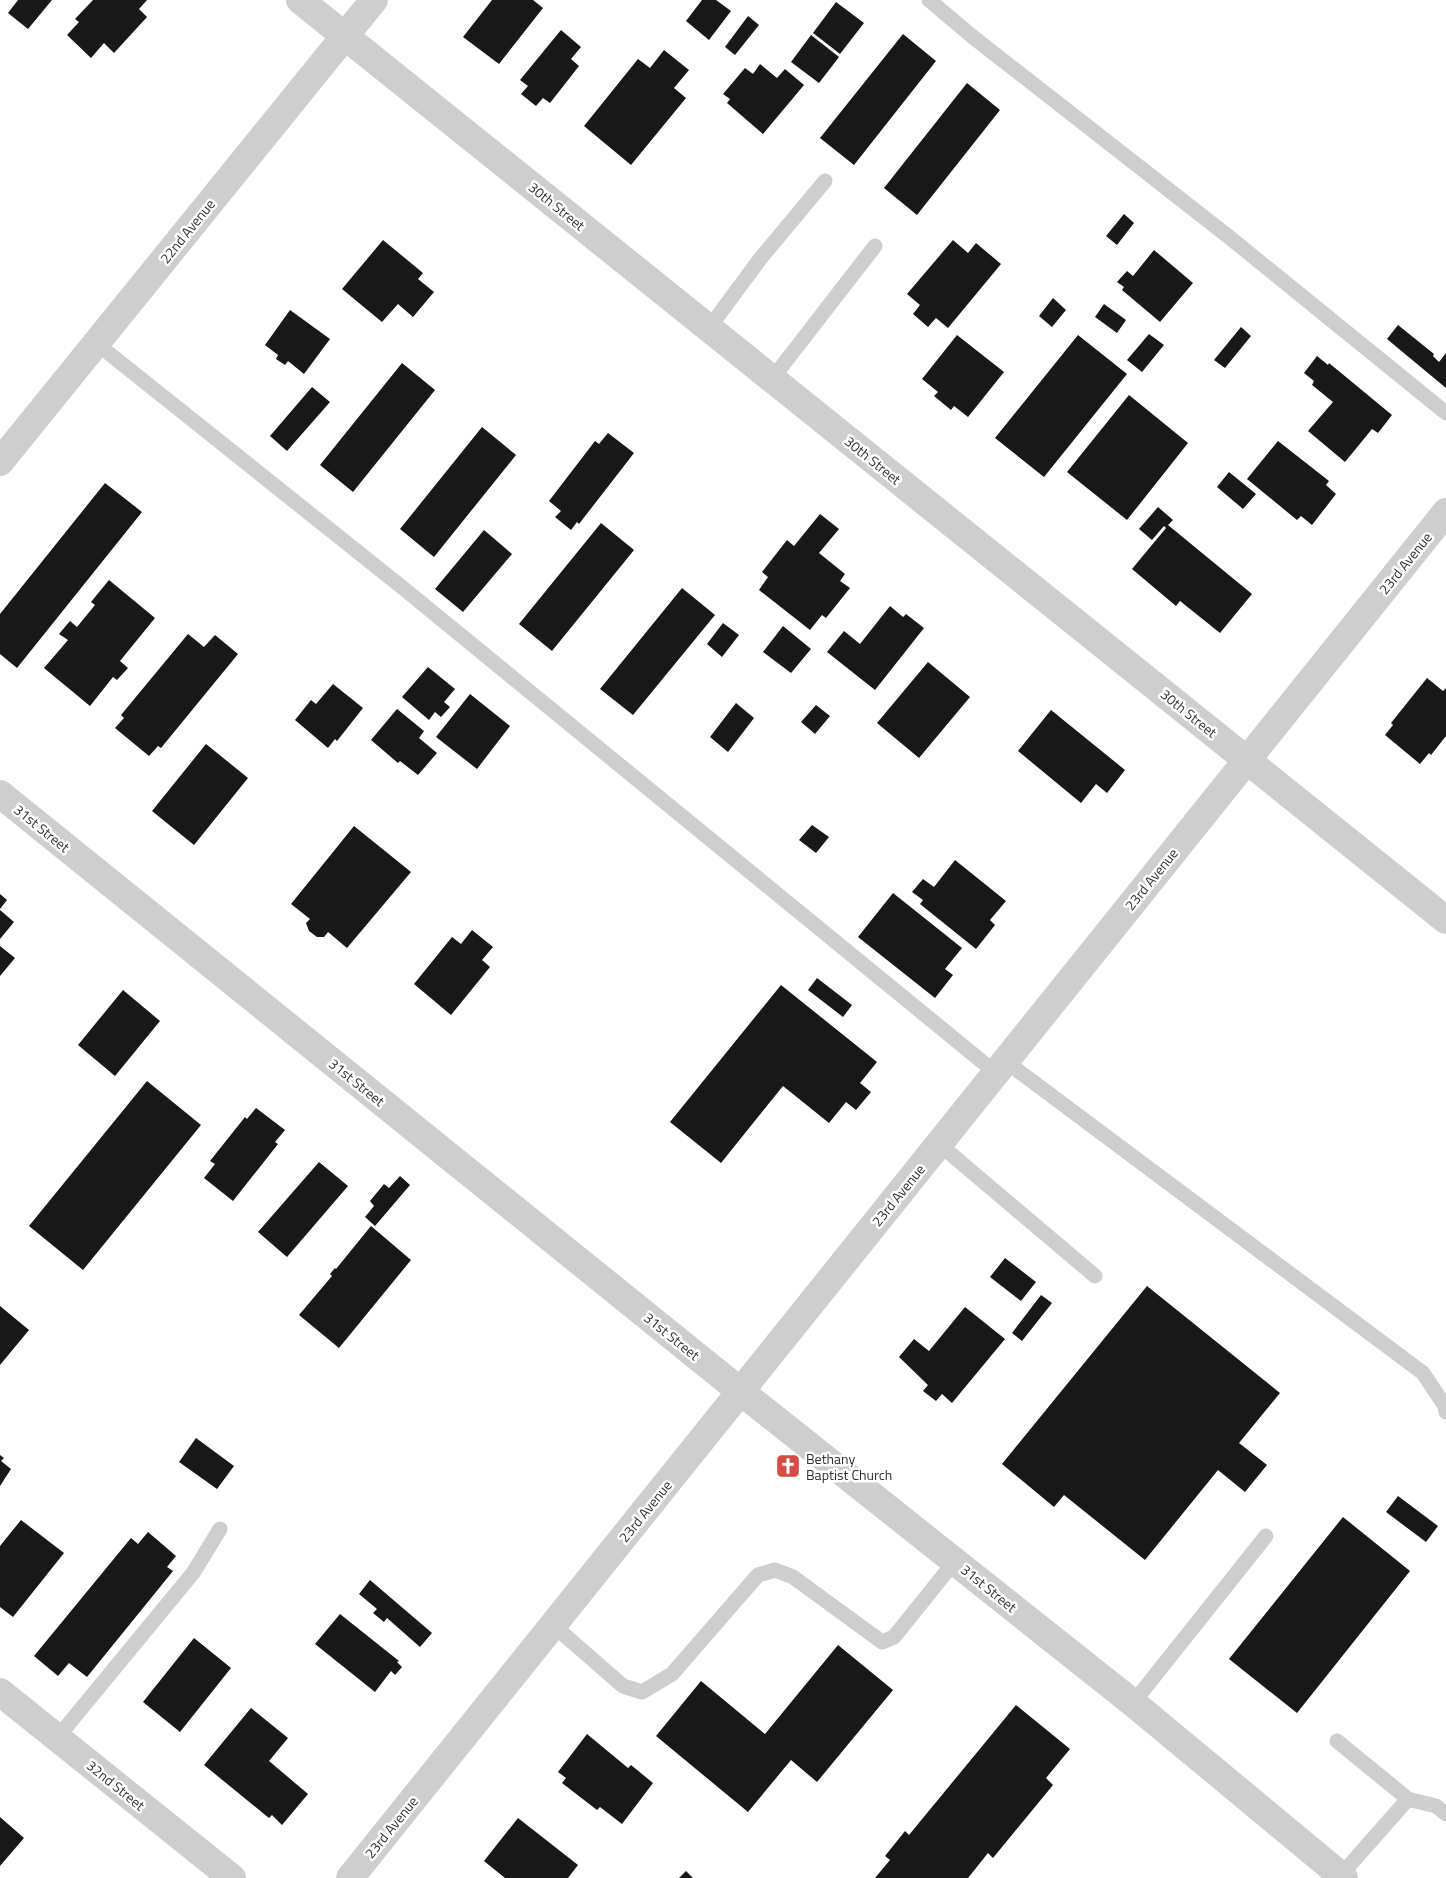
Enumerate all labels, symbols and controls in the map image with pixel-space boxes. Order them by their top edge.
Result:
street label: 30th Street [524,177,590,235]
street label: 22nd Avenue [154,194,220,268]
street label: 30th Street [840,431,906,489]
street label: 23rd Avenue [1373,527,1437,599]
street label: 30th Street [1156,684,1222,742]
street label: 31st Street [10,799,74,857]
street label: 23rd Avenue [1119,843,1183,915]
street label: 31st Street [325,1053,389,1111]
street label: 23rd Avenue [866,1159,930,1231]
street label: 31st Street [640,1307,704,1365]
place label: Bethany Baptist Church [806,1448,892,1485]
church icon: Bethany Baptist Church [775,1453,801,1479]
street label: 23rd Avenue [613,1475,677,1547]
street label: 31st Street [957,1559,1021,1617]
street label: 32nd Street [82,1755,150,1815]
street label: 23rd Avenue [359,1791,423,1863]

